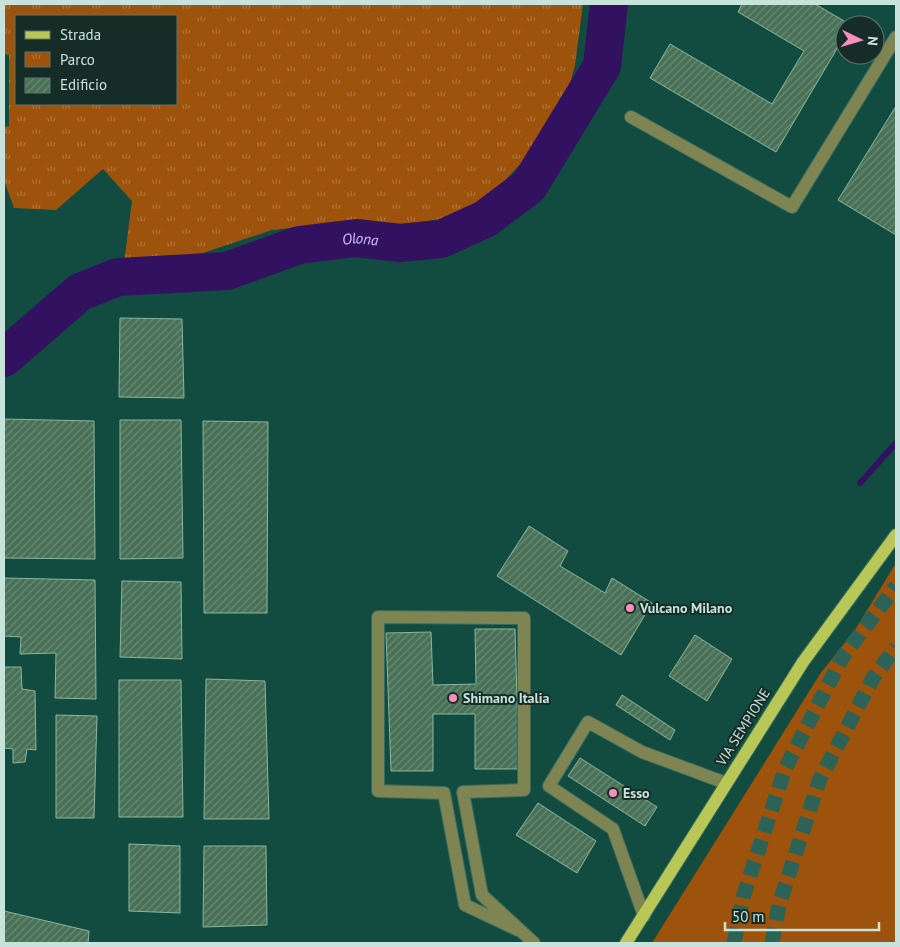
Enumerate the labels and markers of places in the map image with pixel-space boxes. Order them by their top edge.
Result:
place label: Vulcano Milano [639,599,733,617]
marker: Vulcano Milano [624,602,636,614]
place label: Shimano Italia [463,689,549,707]
marker: Shimano Italia [447,692,459,704]
place label: Esso [623,784,650,802]
marker: Esso [607,787,619,799]

